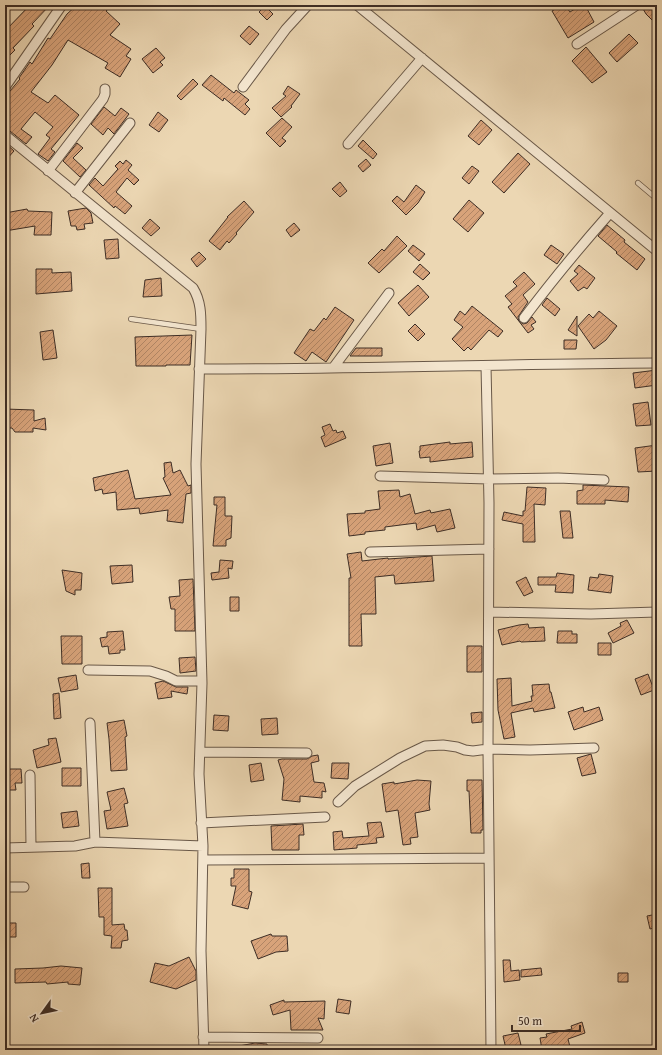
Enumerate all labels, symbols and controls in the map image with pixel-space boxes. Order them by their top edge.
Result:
north arrow [22,993,62,1033]
scale bar [512,1007,580,1033]
text: N [25,1010,42,1026]
text: 50 m [518,1012,542,1029]

